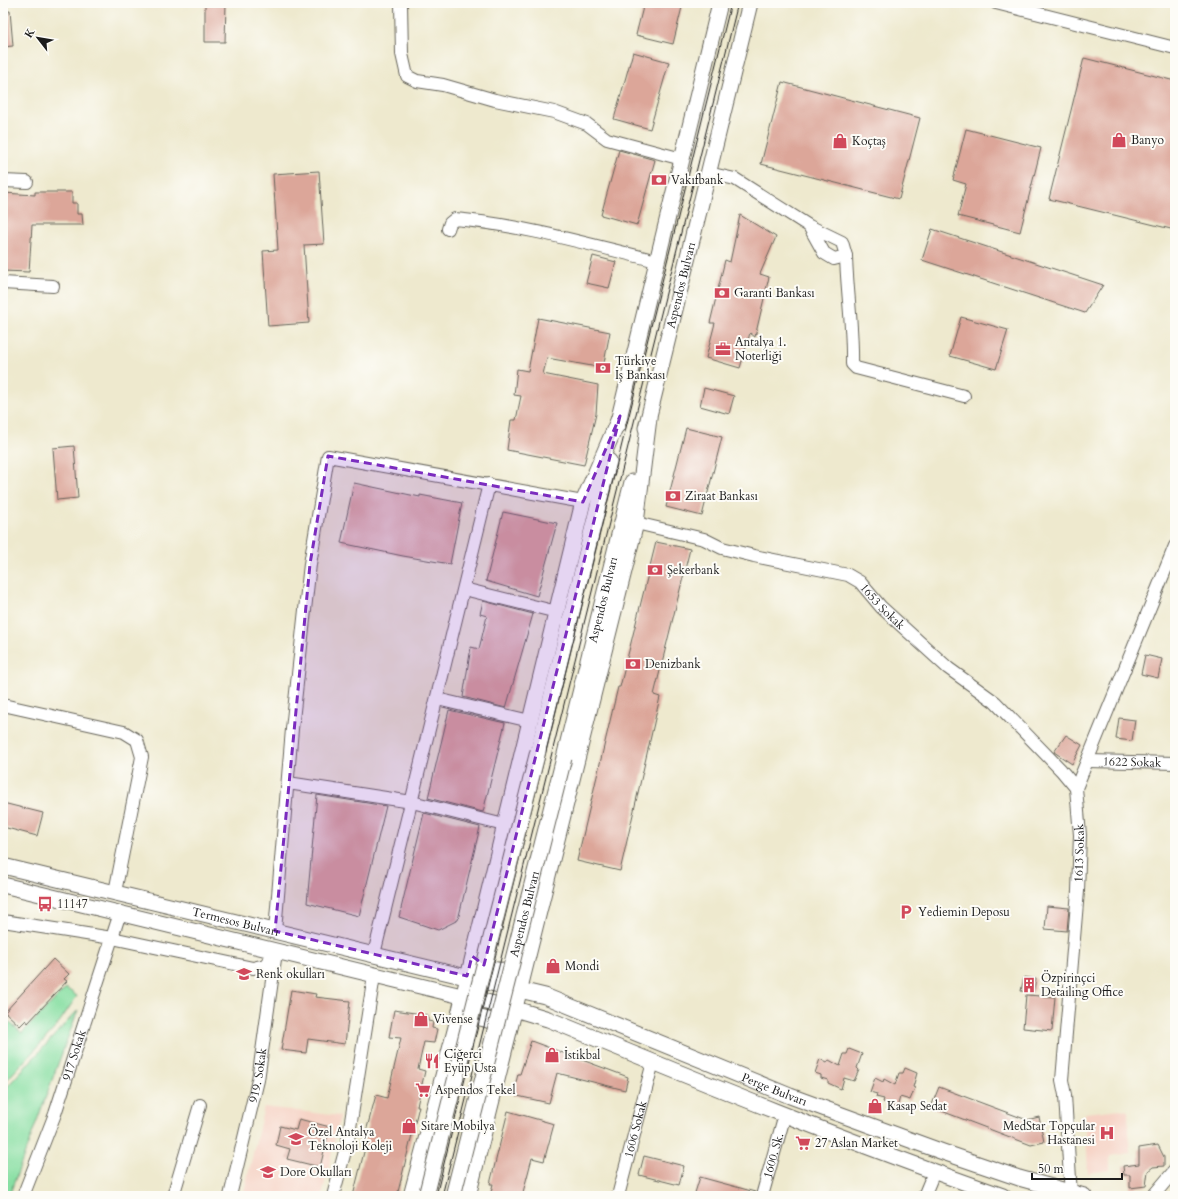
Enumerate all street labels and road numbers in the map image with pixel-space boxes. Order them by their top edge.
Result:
street label: Aspendos Bulvarı [663,240,699,330]
street label: Aspendos Bulvarı [585,554,621,644]
street label: 1653 Sokak [856,580,909,633]
street label: 1622 Sokak [1103,753,1162,771]
street label: 1613 Sokak [1070,823,1088,883]
street label: Aspendos Bulvarı [506,869,543,959]
street label: Termesos Bulvarı [190,904,281,940]
street label: 917 Sokak [58,1027,90,1082]
street label: 919. Sokak [245,1046,271,1104]
street label: Perge Bulvarı [739,1069,810,1110]
street label: 1606 Sokak [620,1098,651,1160]
street label: 1600. Sk. [759,1131,787,1180]

